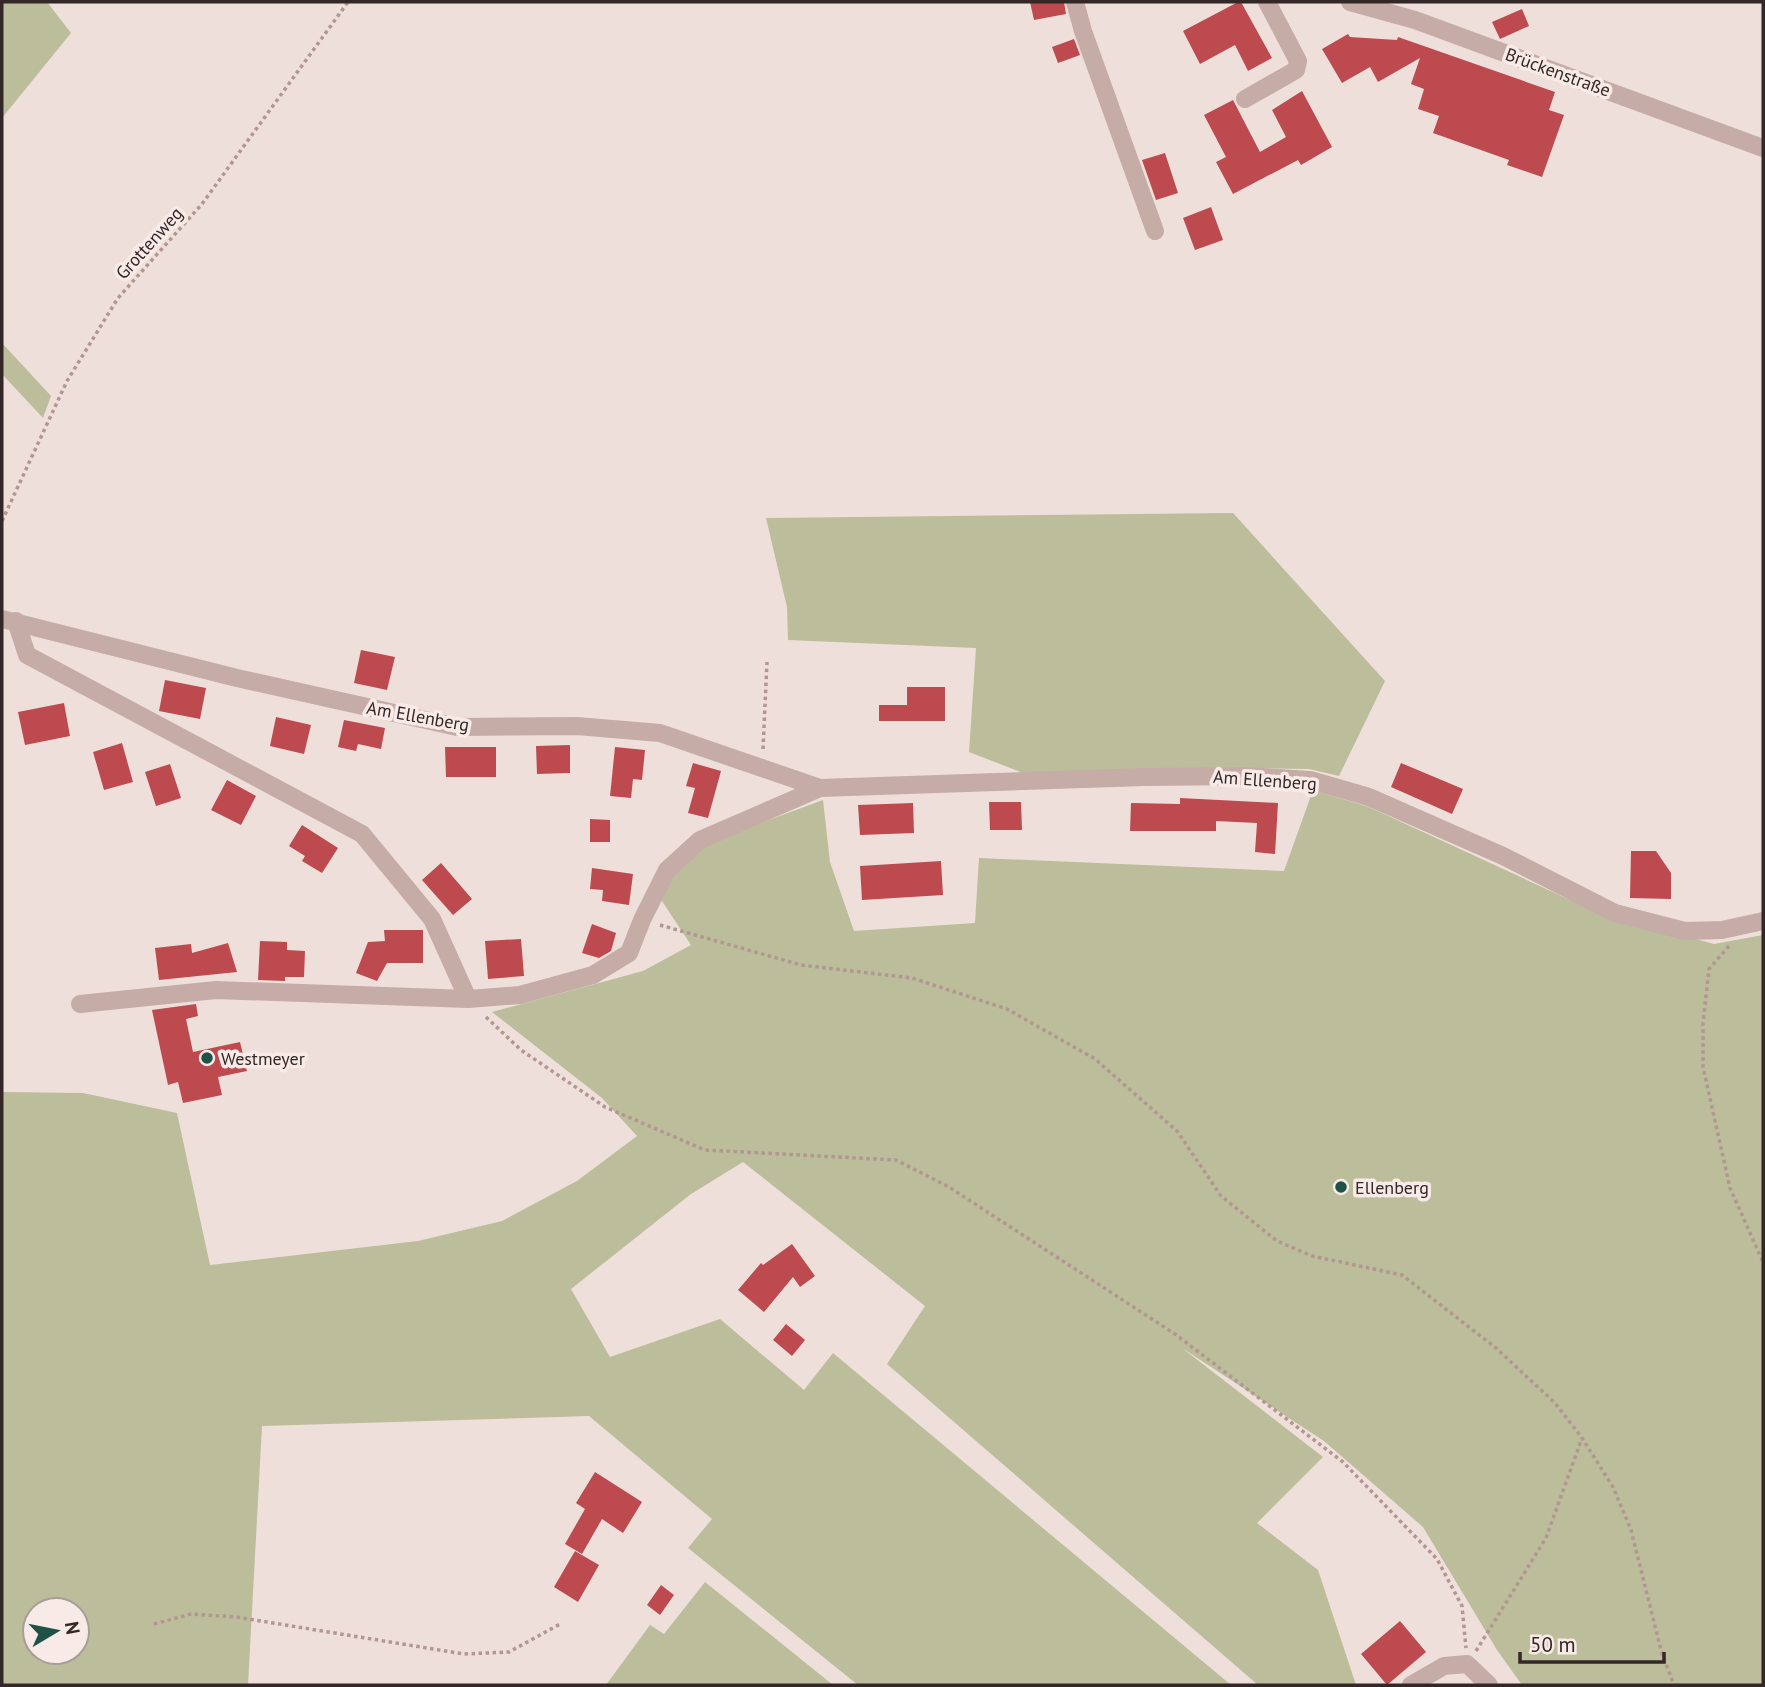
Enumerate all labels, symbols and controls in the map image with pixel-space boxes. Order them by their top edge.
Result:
street label: Brückenstraße [1502,42,1614,102]
street label: Grottenweg [111,202,187,284]
street label: Am Ellenberg [365,696,471,736]
street label: Am Ellenberg [1212,765,1318,795]
place label: Westmeyer [221,1047,305,1070]
marker: Westmeyer [199,1050,215,1066]
place label: Ellenberg [1355,1176,1429,1199]
marker: Ellenberg [1333,1179,1349,1195]
north arrow [21,1596,91,1666]
text: N [60,1620,86,1636]
scale bar [1520,1620,1664,1664]
text: 50 m [1530,1631,1576,1658]

